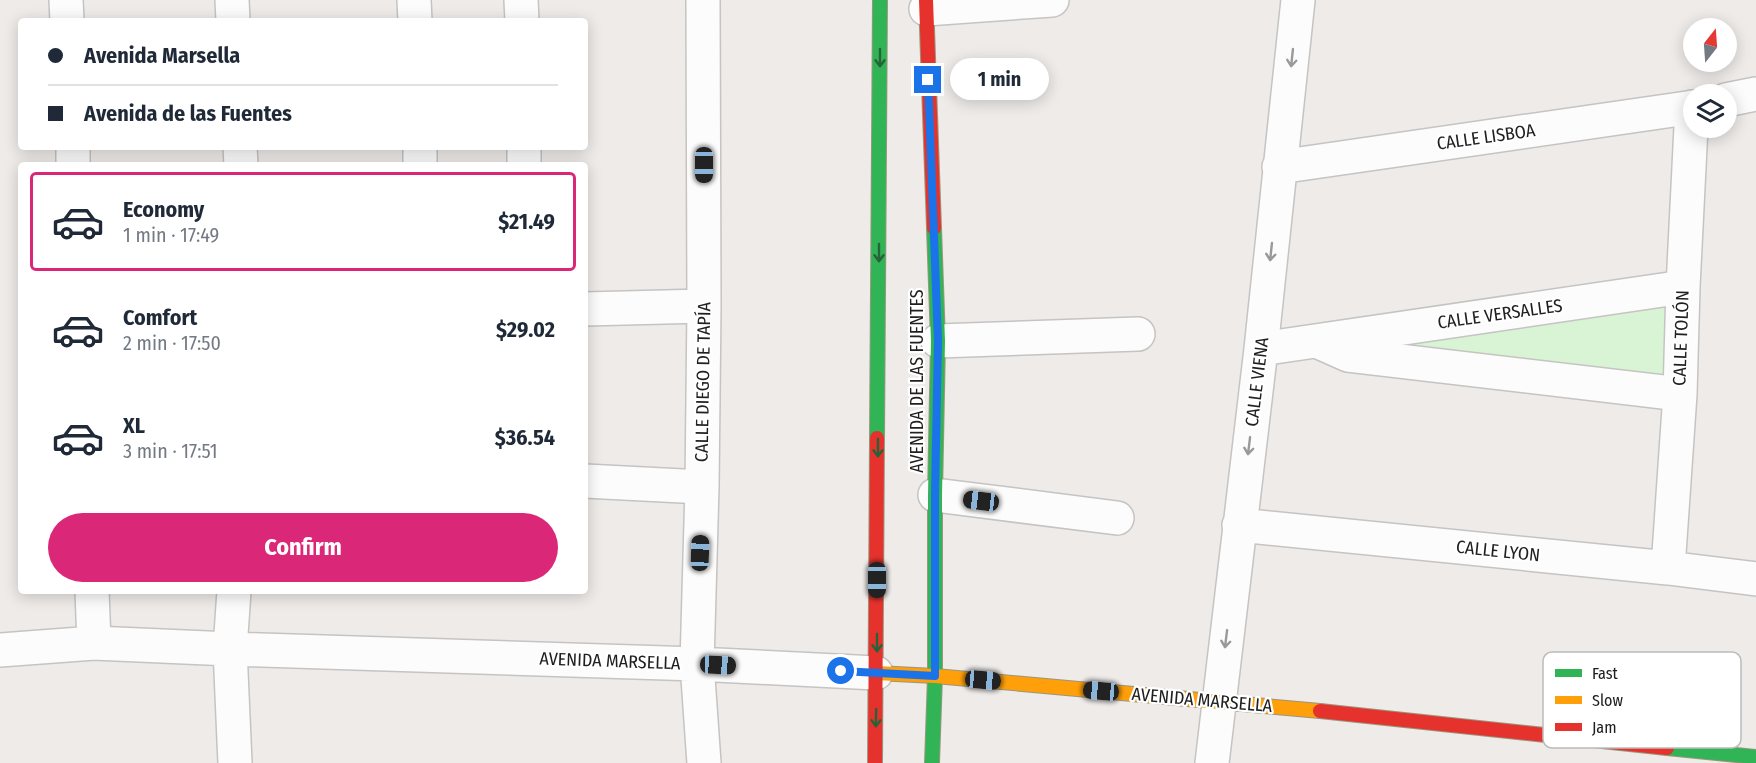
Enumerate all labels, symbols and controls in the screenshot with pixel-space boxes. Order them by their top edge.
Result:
north arrow [1683,18,1737,72]
map controls [1683,18,1737,138]
text: Avenida Marsella [84,42,240,69]
one-way arrow [874,48,886,68]
one-way arrow [1286,48,1297,68]
callout: 1 min [949,59,1048,101]
route end [914,66,941,93]
text: 1 min [978,67,1021,91]
button: layers [1683,84,1737,138]
text: Avenida de las Fuentes [84,100,292,127]
street label: CALLE LISBOA [1435,119,1537,155]
car [695,147,713,183]
icon: car [51,195,105,249]
text: Economy [123,196,204,223]
text: $21.49 [498,208,555,235]
text: 1 min · 17:49 [123,223,219,247]
one-way arrow [1265,242,1276,261]
one-way arrow [873,243,885,263]
street label: AVENIDA DE LAS FUENTES [906,289,928,473]
street label: CALLE TOLÓN [1668,290,1694,386]
street label: CALLE VERSALLES [1436,294,1564,334]
street label: CALLE DIEGO DE TAPÍA [690,301,715,462]
icon: car [51,303,105,357]
text: Comfort [123,304,197,331]
text: $29.02 [496,316,555,343]
text: 2 min · 17:50 [123,331,221,355]
street label: CALLE VIENA [1241,335,1273,428]
icon: car [51,411,105,465]
text: XL [123,412,145,439]
text: $36.54 [495,424,555,451]
one-way arrow [1243,435,1254,455]
one-way arrow [872,438,884,458]
text: 3 min · 17:51 [123,439,218,463]
car [962,490,1000,512]
button: Confirm [48,513,558,582]
car [690,535,710,571]
street label: CALLE LYON [1455,536,1541,566]
car [868,562,886,598]
one-way arrow [1220,629,1231,649]
one-way arrow [871,633,883,653]
street label: AVENIDA MARSELLA [539,648,681,674]
legend [1543,652,1741,748]
car [700,655,736,675]
route start [827,657,854,684]
text: Fast [1592,664,1619,683]
car [964,669,1002,691]
car [1082,680,1120,702]
street label: AVENIDA MARSELLA [1131,683,1274,717]
text: Slow [1592,691,1623,710]
one-way arrow [870,708,882,728]
text: Jam [1592,718,1617,737]

